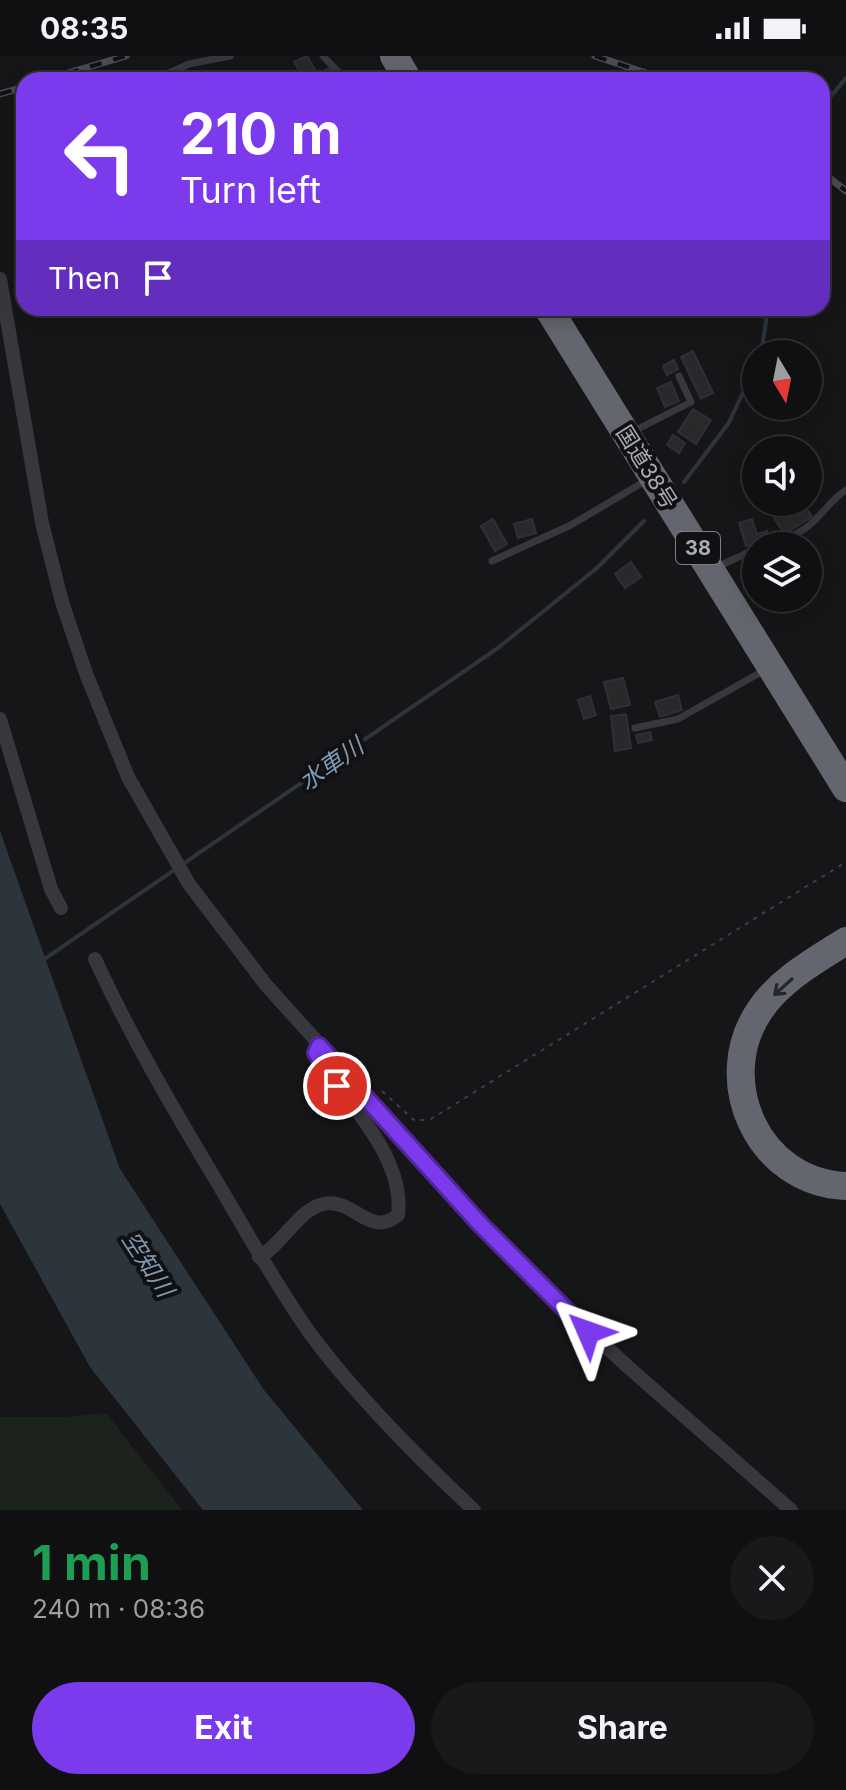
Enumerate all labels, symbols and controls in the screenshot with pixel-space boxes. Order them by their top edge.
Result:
text: 08:35 [40,10,128,46]
text: 210 m [180,100,342,168]
icon: left [48,104,152,208]
text: Turn left [180,168,321,212]
icon: arrive [136,256,180,300]
text: Then [48,260,120,296]
north arrow [742,340,822,420]
map controls [742,340,822,612]
street label: 国道38号 [611,421,683,513]
button: sound [742,436,822,516]
road number: 38 [676,532,720,564]
button: layers [742,532,822,612]
water label: 水車川 [293,730,371,797]
one-way arrow [773,977,793,995]
pin [303,1052,371,1120]
icon: arrive [315,1064,359,1108]
water label: 空知川 [116,1226,181,1305]
position arrow [546,1290,630,1374]
text: 1 min [32,1533,151,1592]
button: close [730,1536,814,1620]
text: 240 m · 08:36 [32,1593,205,1624]
button: Exit [32,1682,415,1774]
button: Share [431,1682,814,1774]

